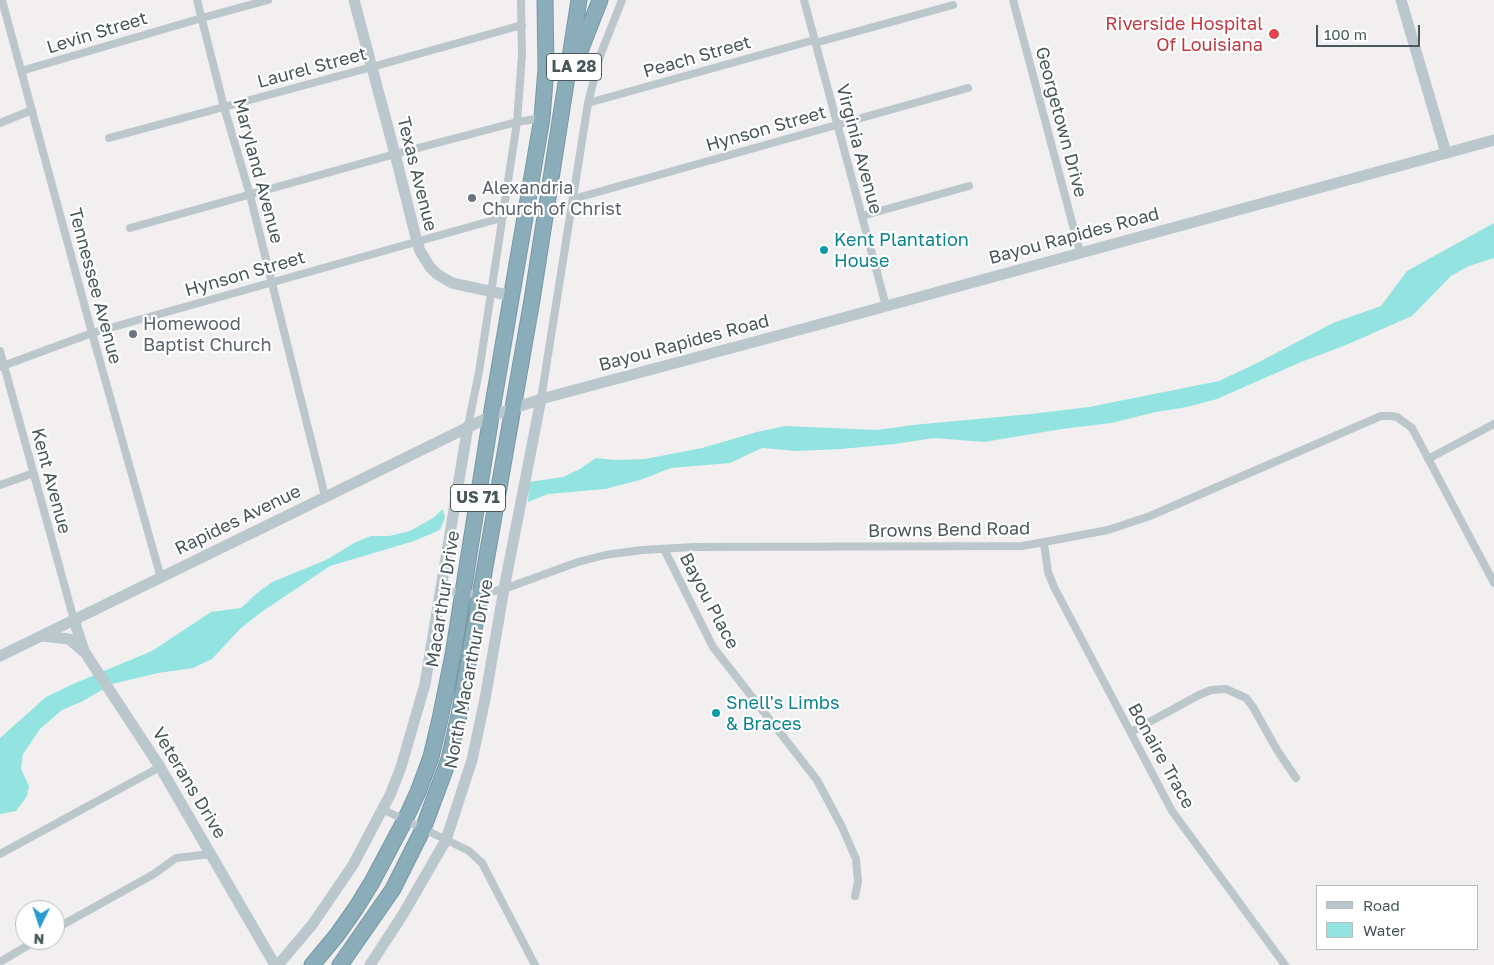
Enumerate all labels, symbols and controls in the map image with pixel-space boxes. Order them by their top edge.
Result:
street label: Levin Street [44,7,150,59]
place label: Riverside Hospital Of Louisiana [1105,13,1263,56]
scale bar [1319,15,1423,47]
text: 100 m [1324,25,1367,43]
marker: Riverside Hospital Of Louisiana [1267,27,1281,41]
street label: Peach Street [641,31,753,83]
street label: Laurel Street [255,43,369,93]
street label: Georgetown Drive [1031,44,1091,200]
road number: LA 28 [546,54,602,80]
street label: Virginia Avenue [831,82,887,216]
street label: Maryland Avenue [228,96,288,246]
street label: Hynson Street [703,102,829,156]
street label: Texas Avenue [392,115,442,233]
place label: Alexandria Church of Christ [482,177,622,220]
marker: Alexandria Church of Christ [466,192,478,204]
street label: Bayou Rapides Road [986,203,1162,269]
street label: Tennessee Avenue [64,206,126,366]
place label: Kent Plantation House [834,229,969,272]
marker: Kent Plantation House [818,244,830,256]
street label: Hynson Street [182,247,308,301]
street label: Bayou Rapides Road [596,310,772,376]
place label: Homewood Baptist Church [143,313,271,356]
marker: Homewood Baptist Church [127,328,139,340]
street label: Kent Avenue [27,426,75,536]
street label: Rapides Avenue [172,480,304,560]
road number: US 71 [450,484,506,512]
street label: Browns Bend Road [868,518,1030,542]
street label: Macarthur Drive [422,529,464,669]
street label: Bayou Place [675,549,743,653]
street label: North Macarthur Drive [440,577,498,771]
place label: Snell's Limbs & Braces [726,692,839,734]
street label: Bonaire Trace [1123,699,1199,813]
marker: Snell's Limbs & Braces [710,707,722,719]
street label: Veterans Drive [147,724,231,842]
legend [1316,885,1479,950]
text: Road [1363,896,1400,914]
north arrow [15,900,65,950]
text: Water [1363,921,1406,939]
text: N [33,931,45,948]

